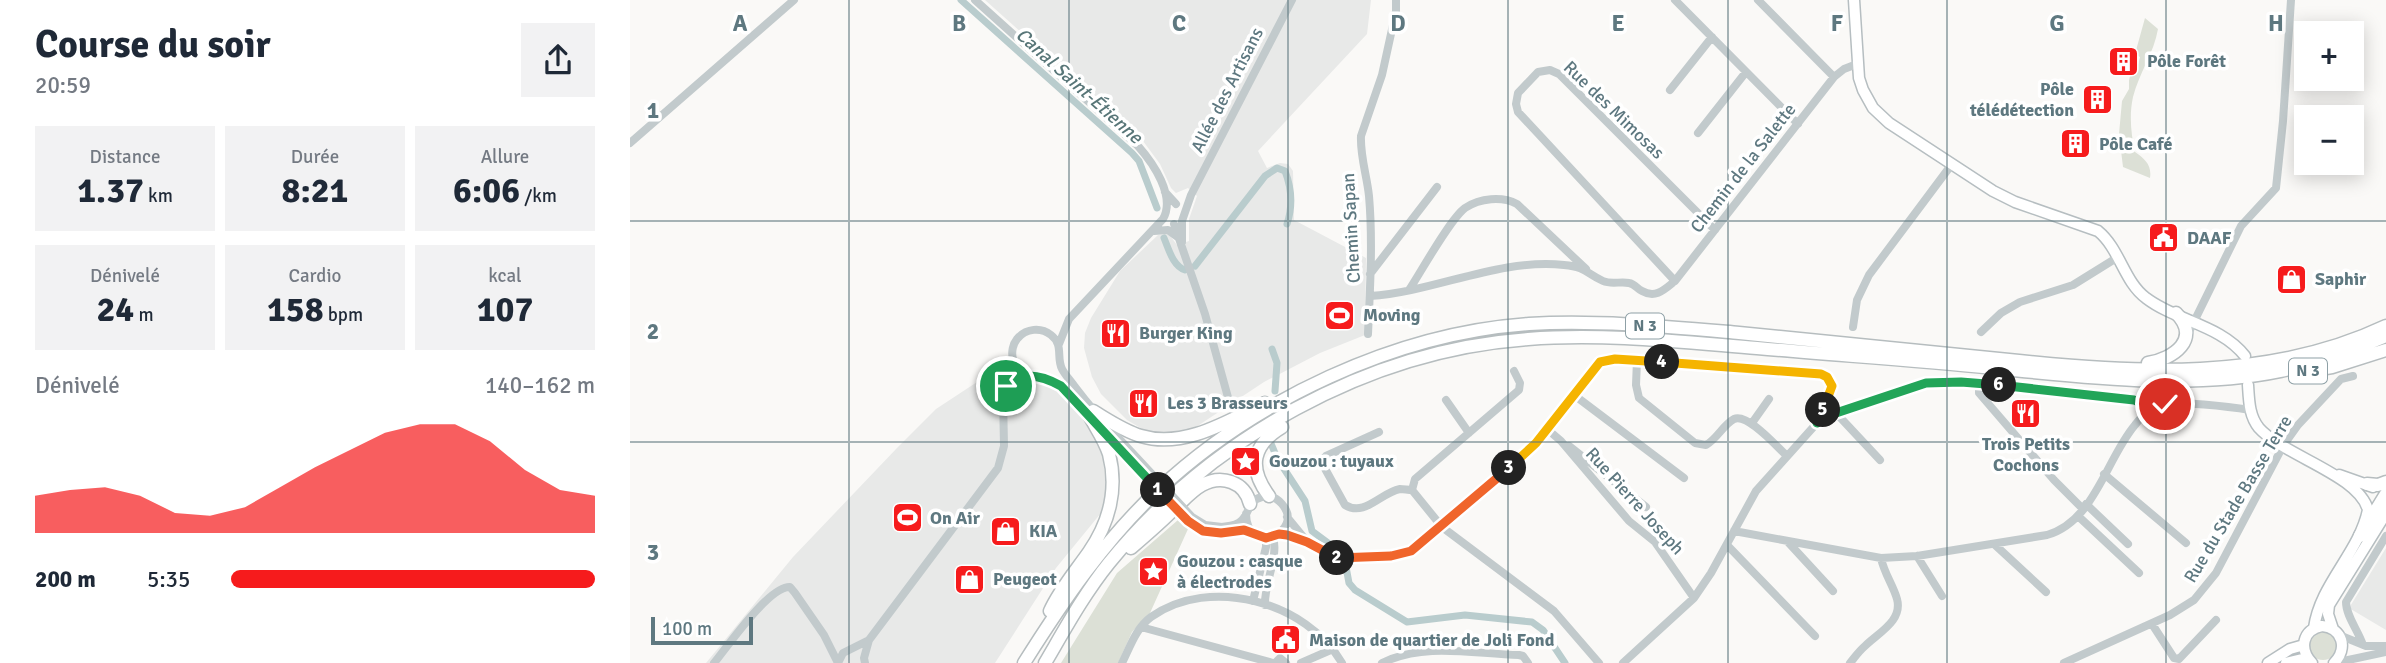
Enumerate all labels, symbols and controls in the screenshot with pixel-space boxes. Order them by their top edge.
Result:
text: A [733,9,748,38]
text: B [952,9,966,38]
text: C [1172,9,1186,38]
text: D [1390,9,1406,38]
text: E [1611,9,1625,38]
text: F [1831,9,1843,38]
text: G [2049,9,2065,38]
text: H [2268,9,2284,38]
text: Course du soir [35,21,271,68]
map controls [2294,21,2364,175]
button: + [2294,21,2364,91]
button: share [521,23,595,97]
water label: Canal Saint-Étienne [1011,23,1148,150]
street label: Allée des Artisans [1186,24,1268,156]
building icon: Pôle Forêt [2107,44,2141,78]
place label: Pôle Forêt [2147,50,2226,72]
street label: Rue des Mimosas [1559,56,1669,164]
text: 20:59 [35,71,91,100]
place label: Pôle télédétection [1969,78,2074,121]
building icon: Pôle télédétection [2080,82,2114,116]
text: 1 [647,96,659,125]
street label: Chemin de la Salette [1686,99,1800,237]
button: − [2294,105,2364,175]
building icon: Pôle Café [2059,127,2093,161]
place label: Pôle Café [2099,133,2173,155]
text: Distance [90,145,160,169]
text: Durée [291,145,339,169]
text: Allure [481,145,529,169]
text: 1.37 [77,169,144,212]
text: 8:21 [281,169,349,212]
text: 6:06 [453,169,520,212]
street label: Chemin Sapan [1337,172,1365,284]
text: km [144,184,173,208]
text: /km [520,184,557,208]
public building icon: DAAF [2147,221,2181,255]
place label: DAAF [2187,227,2232,249]
shop icon: Saphir [2275,262,2309,296]
text: Dénivelé [90,264,160,288]
text: Cardio [289,264,341,288]
text: kcal [488,264,522,288]
place label: Saphir [2315,268,2367,290]
text: 24 [96,288,134,331]
text: 158 [267,288,324,331]
text: 107 [477,288,533,331]
sports icon: Moving [1323,298,1357,332]
text: m [134,303,154,327]
text: bpm [324,303,363,327]
place label: Moving [1363,304,1421,326]
road number: N 3 [1626,314,1664,338]
restaurant icon: Burger King [1099,316,1133,350]
text: 2 [647,317,659,346]
place label: Burger King [1139,322,1233,344]
pin: 4 [1644,344,1680,380]
text: 4 [1656,349,1667,373]
pin [976,356,1036,416]
road number: N 3 [2289,358,2327,384]
icon: arrive [987,367,1025,405]
pin: 6 [1982,368,2016,402]
text: Dénivelé [35,371,120,400]
text: 140–162 m [485,371,595,400]
text: 6 [1993,372,2004,396]
pin [2135,374,2195,434]
icon: check [2146,385,2184,423]
restaurant icon: Les 3 Brasseurs [1127,386,1161,420]
place label: Les 3 Brasseurs [1167,392,1288,414]
pin: 5 [1806,392,1840,428]
restaurant icon: Trois Petits Cochons [2009,396,2043,430]
text: 5 [1817,397,1828,421]
street label: Rue du Stade Basse Terre [2179,411,2297,587]
place label: Trois Petits Cochons [1982,433,2070,476]
street label: Rue Pierre Joseph [1581,443,1689,559]
place icon: Gouzou : tuyaux [1229,444,1263,478]
place label: Gouzou : tuyaux [1269,450,1394,472]
pin: 3 [1492,450,1526,486]
text: 3 [1503,455,1514,479]
pin: 1 [1140,472,1176,508]
text: 1 [1152,477,1163,501]
sports icon: On Air [890,501,924,535]
place label: On Air [930,507,981,529]
shop icon: KIA [989,514,1023,548]
place label: KIA [1029,520,1058,542]
text: 3 [647,538,659,567]
pin: 2 [1320,540,1354,576]
text: 2 [1331,545,1342,569]
place label: Gouzou : casque à électrodes [1177,550,1303,593]
place icon: Gouzou : casque à électrodes [1137,554,1171,588]
shop icon: Peugeot [953,562,987,596]
text: 200 m [35,565,96,594]
text: 5:35 [147,565,190,594]
place label: Peugeot [993,568,1057,590]
scale bar [651,614,752,646]
text: 100 m [662,617,712,641]
public building icon: Maison de quartier de Joli Fond [1269,623,1303,657]
place label: Maison de quartier de Joli Fond [1309,629,1555,651]

